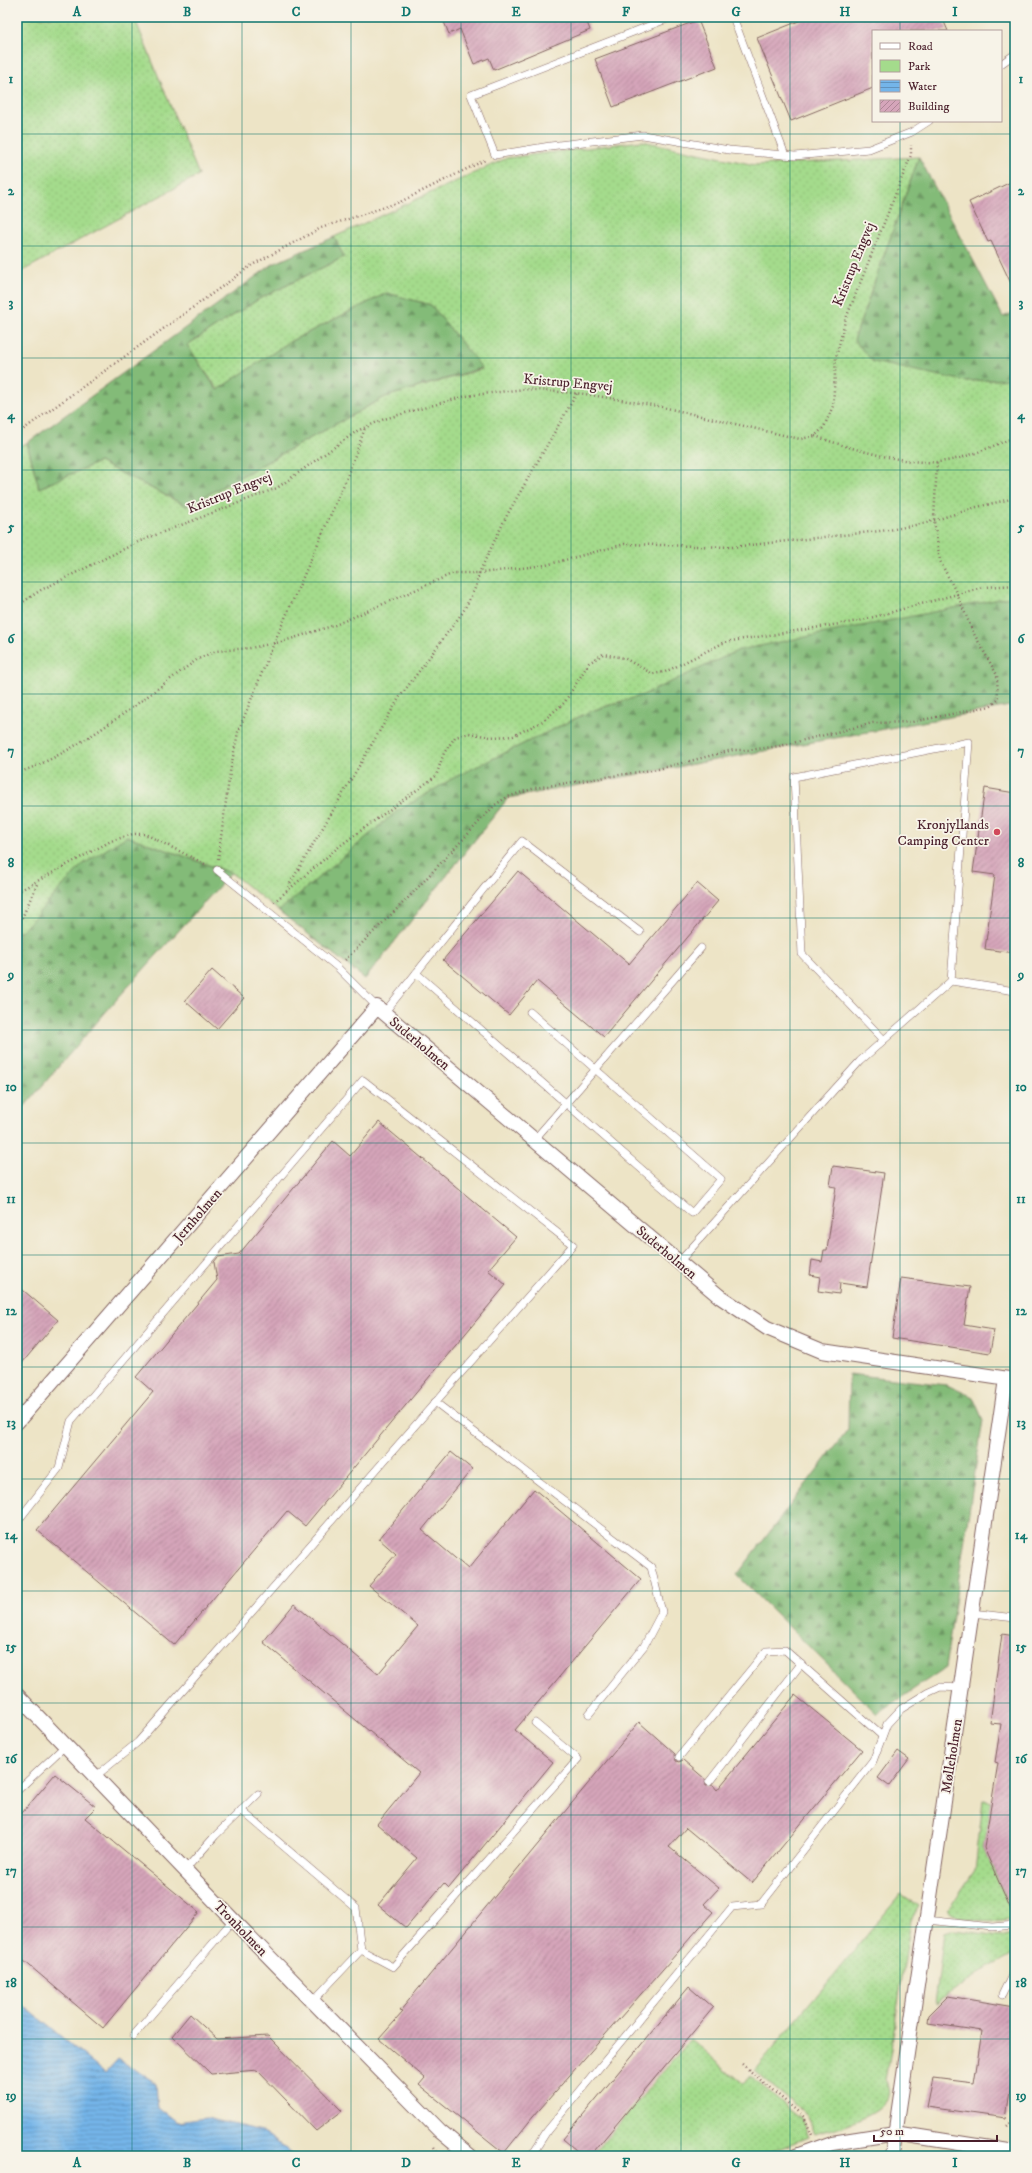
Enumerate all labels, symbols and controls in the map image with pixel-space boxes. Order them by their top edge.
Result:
text: A [72,4,82,20]
text: B [183,4,191,20]
text: C [292,4,301,20]
text: D [401,4,411,20]
text: E [511,4,521,20]
text: F [622,4,631,20]
text: G [731,4,741,20]
text: H [840,4,851,20]
text: I [952,4,958,20]
legend [872,30,1002,122]
text: Road [908,39,933,54]
text: Park [908,59,930,74]
text: 1 [9,71,14,87]
text: 1 [1019,71,1024,87]
text: Water [907,79,937,94]
text: Building [908,99,949,114]
text: 2 [8,183,15,199]
text: 2 [1018,183,1025,199]
street label: Kristrup Engvej [829,220,879,309]
text: 3 [9,295,14,311]
text: 3 [1019,295,1024,311]
street label: Kristrup Engvej [523,370,613,396]
text: 4 [6,407,15,424]
text: 4 [1016,407,1025,424]
street label: Kristrup Engvej [185,468,274,518]
text: 5 [7,519,15,535]
text: 5 [1017,519,1025,535]
text: 6 [8,631,16,647]
text: 6 [1018,631,1026,647]
text: 7 [8,743,15,759]
text: 7 [1018,743,1025,759]
place label: Kronjyllands Camping Center [898,816,990,850]
marker: Kronjyllands Camping Center [992,827,1002,837]
text: 8 [8,855,15,871]
text: 8 [1018,855,1025,871]
text: 9 [7,967,14,983]
text: 9 [1017,967,1024,983]
street label: Suderholmen [385,1013,454,1075]
text: 10 [5,1079,17,1095]
text: 10 [1015,1079,1027,1095]
street label: Jernholmen [168,1185,226,1248]
text: 11 [6,1191,16,1207]
text: 11 [1016,1191,1026,1207]
street label: Suderholmen [632,1222,701,1284]
text: 12 [5,1303,17,1319]
text: 12 [1015,1303,1027,1319]
text: 13 [6,1415,16,1431]
text: 13 [1016,1415,1026,1431]
text: 14 [5,1527,18,1544]
text: 14 [1015,1527,1028,1544]
text: 15 [5,1639,17,1655]
text: 15 [1015,1639,1027,1655]
street label: Mølleholmen [937,1717,967,1795]
text: 16 [5,1751,18,1767]
text: 16 [1015,1751,1028,1767]
text: 17 [5,1863,17,1879]
text: 17 [1015,1863,1027,1879]
street label: Tronholmen [209,1897,272,1961]
text: 18 [5,1975,17,1991]
text: 18 [1015,1975,1027,1991]
text: 19 [5,2088,17,2104]
text: 19 [1015,2088,1027,2104]
scale bar [874,2117,997,2143]
text: 50 m [880,2124,904,2139]
text: A [72,2155,82,2171]
text: B [183,2155,191,2171]
text: C [292,2155,301,2171]
text: D [401,2155,411,2171]
text: E [511,2155,521,2171]
text: F [622,2155,631,2171]
text: G [731,2155,741,2171]
text: H [840,2155,851,2171]
text: I [952,2155,958,2171]

